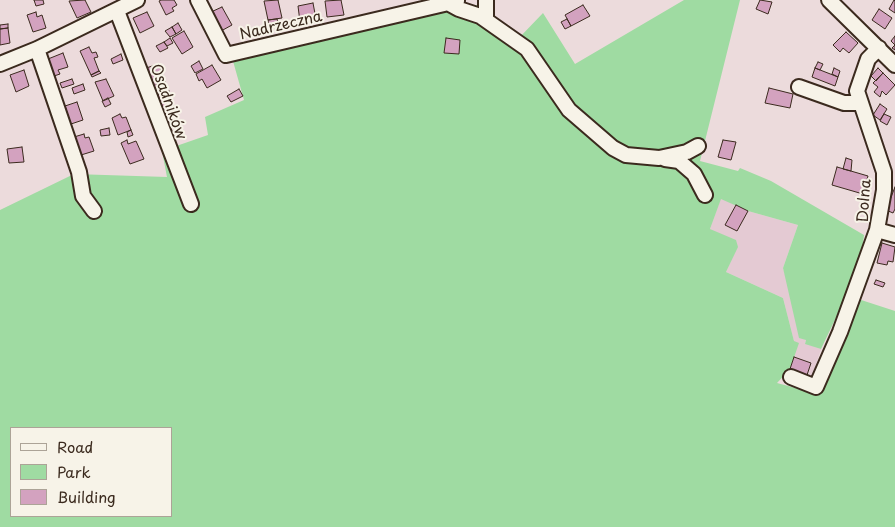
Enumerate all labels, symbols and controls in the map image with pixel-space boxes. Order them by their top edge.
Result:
street label: Nadrzeczna [238,8,324,44]
street label: Osadników [146,62,190,142]
street label: Dolna [854,179,876,223]
legend [10,427,172,517]
text: Road [57,435,93,458]
text: Park [57,460,91,483]
text: Building [57,485,116,508]

